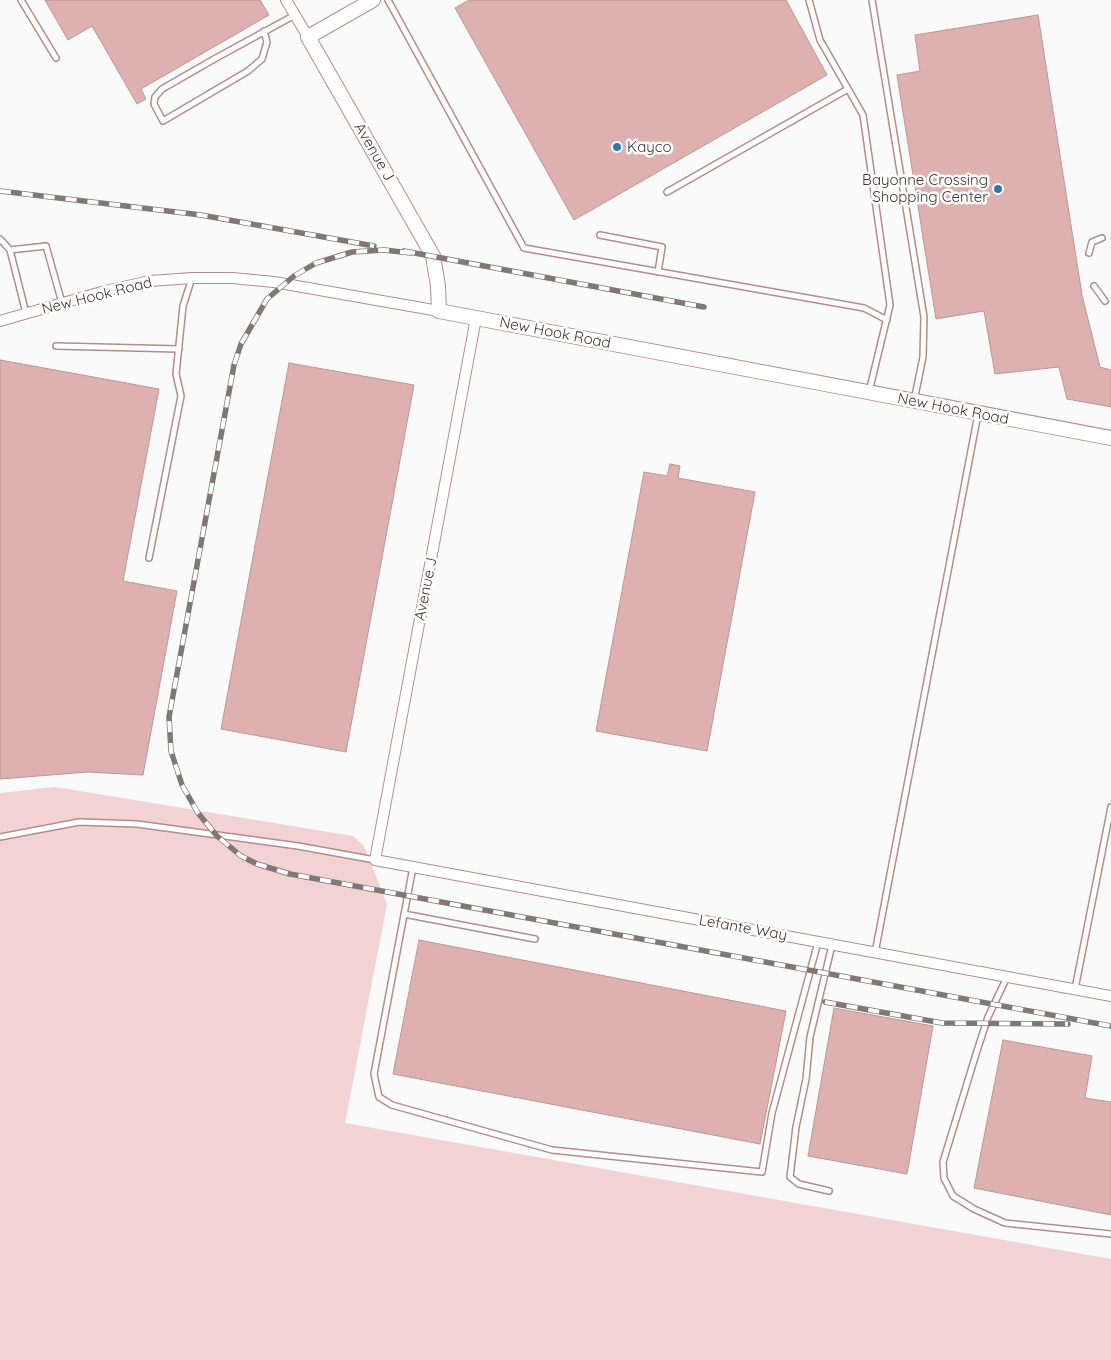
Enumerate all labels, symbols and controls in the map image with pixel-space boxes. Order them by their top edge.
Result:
street label: Avenue J [350,120,398,184]
place label: Kayco [627,138,671,156]
marker: Kayco [611,141,623,153]
place label: Bayonne Crossing Shopping Center [862,171,988,206]
marker: Bayonne Crossing Shopping Center [992,183,1004,195]
street label: New Hook Road [40,274,154,318]
street label: New Hook Road [498,313,612,353]
street label: New Hook Road [896,389,1010,429]
street label: Avenue J [411,556,441,622]
street label: Lefante Way [698,911,788,945]

